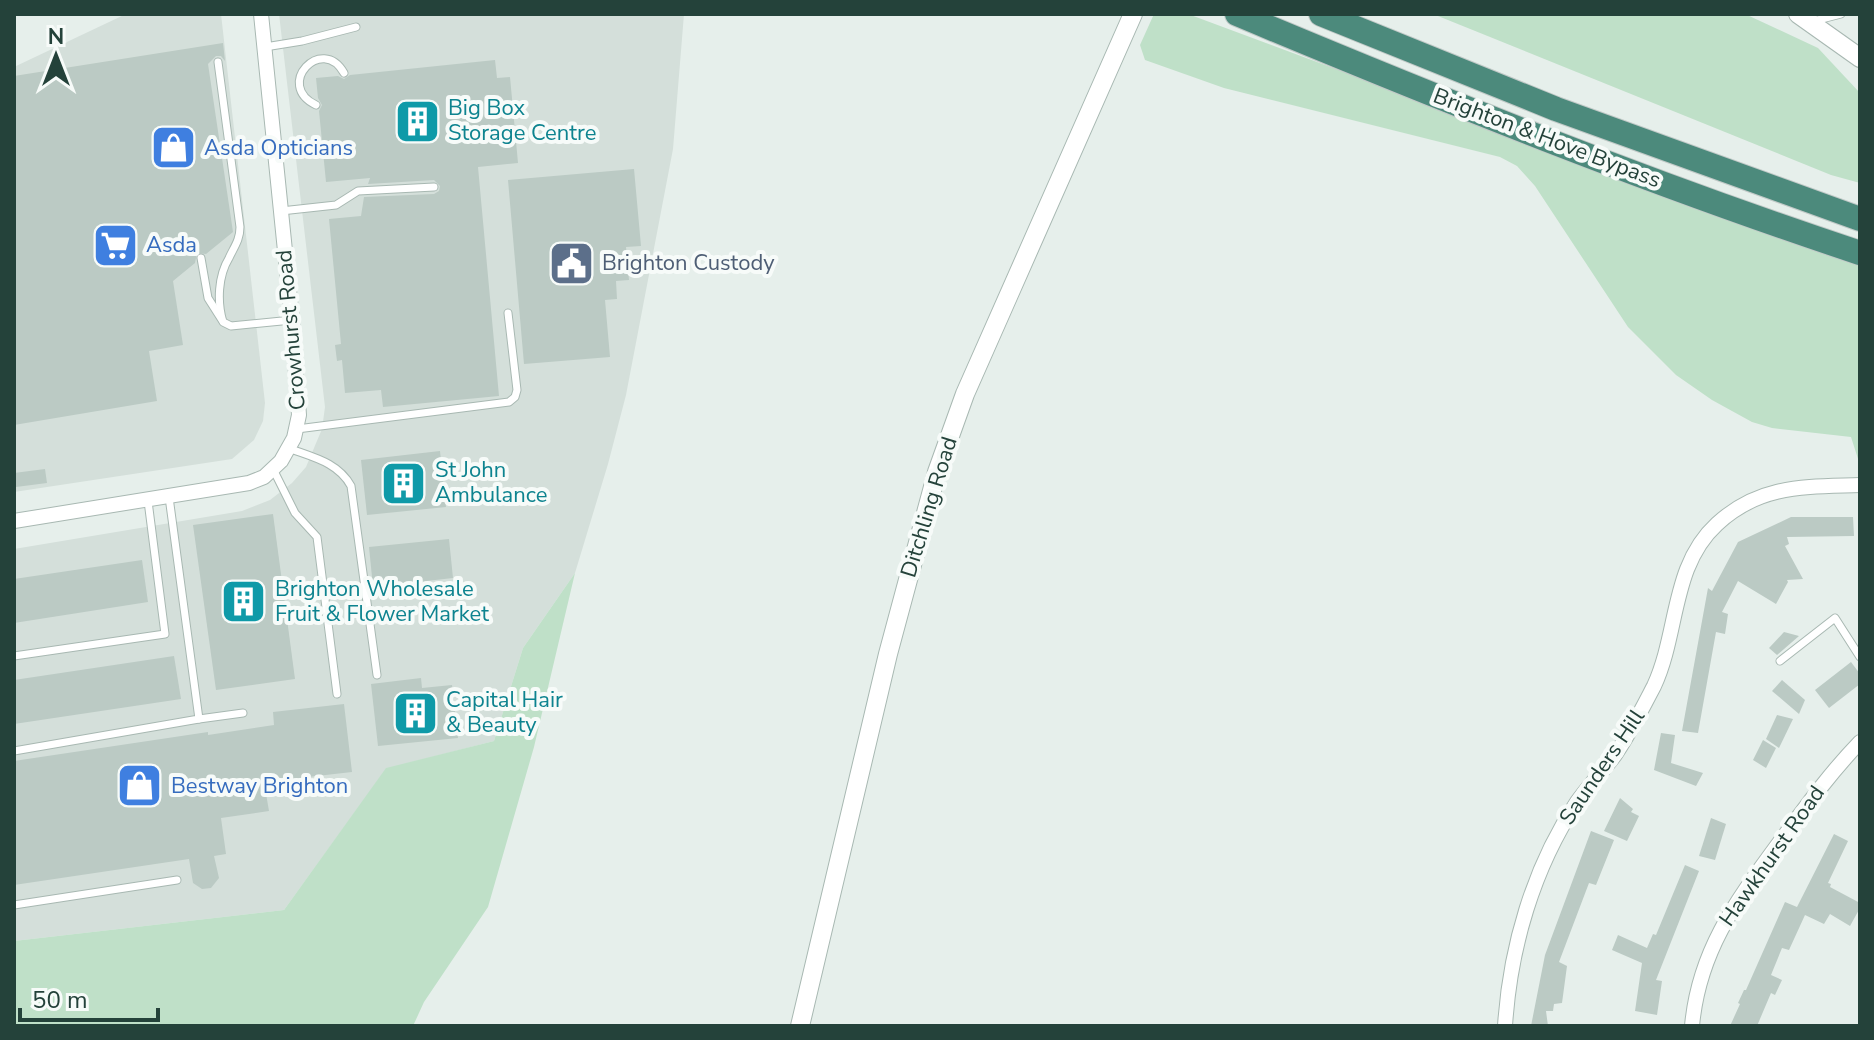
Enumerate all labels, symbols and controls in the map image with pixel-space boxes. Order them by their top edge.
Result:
north arrow [16,16,96,96]
text: N [48,22,64,52]
street label: Brighton & Hove Bypass [1429,81,1665,195]
place label: Big Box Storage Centre [448,93,596,148]
building icon: Big Box Storage Centre [393,97,441,145]
shop icon: Asda Opticians [149,124,197,172]
place label: Asda Opticians [204,133,353,163]
supermarket icon: Asda [91,221,139,269]
place label: Asda [146,230,197,260]
public building icon: Brighton Custody [547,239,595,287]
place label: Brighton Custody [602,248,775,278]
street label: Crowhurst Road [269,249,313,411]
street label: Ditchling Road [893,433,965,581]
place label: St John Ambulance [435,455,547,510]
building icon: St John Ambulance [380,459,428,507]
place label: Brighton Wholesale Fruit & Flower Market [275,574,489,629]
building icon: Brighton Wholesale Fruit & Flower Market [220,578,268,626]
place label: Capital Hair & Beauty [446,685,563,740]
building icon: Capital Hair & Beauty [391,689,439,737]
street label: Saunders Hill [1552,703,1652,831]
shop icon: Bestway Brighton [116,762,164,810]
place label: Bestway Brighton [171,771,348,801]
street label: Hawkhurst Road [1712,780,1832,932]
scale bar [20,972,158,1022]
text: 50 m [32,984,88,1016]

